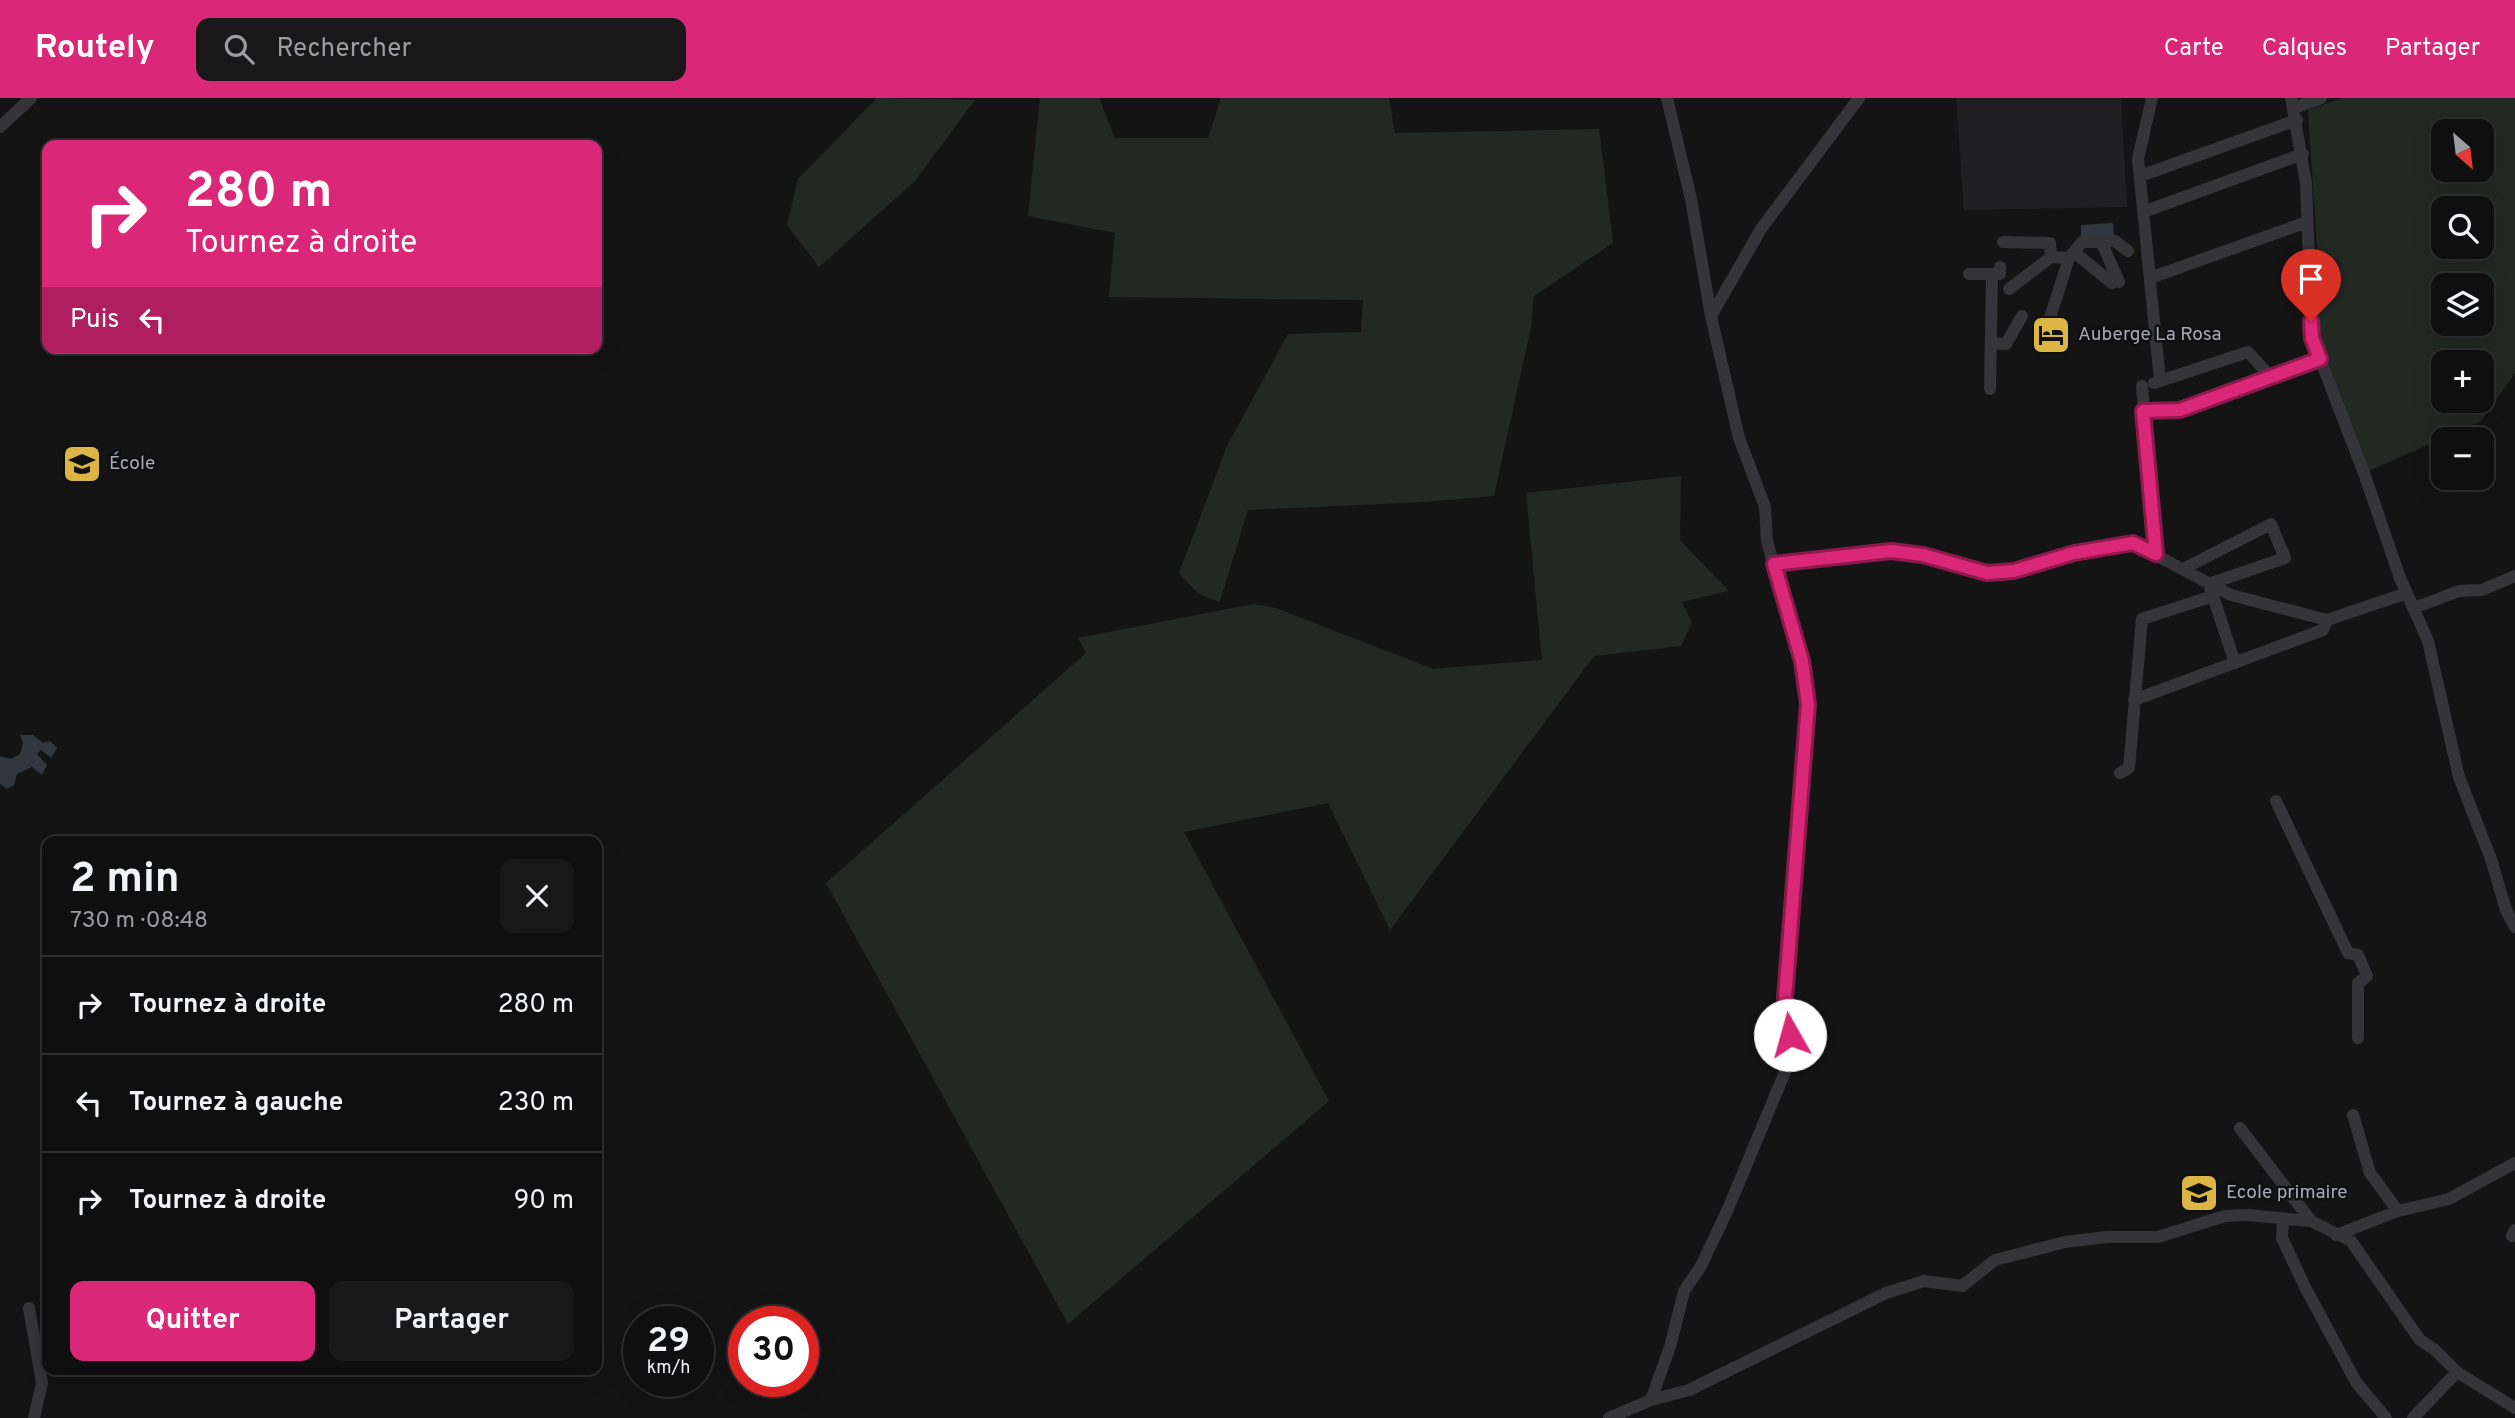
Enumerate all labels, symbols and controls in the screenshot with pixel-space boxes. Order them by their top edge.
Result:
search box [196,18,686,81]
text: Routely [35,28,154,70]
icon: search [220,30,258,68]
text: Rechercher [276,33,412,66]
text: Carte [2164,34,2224,64]
text: Calques [2262,34,2347,64]
text: Partager [2385,34,2480,64]
north arrow [2431,119,2494,182]
map controls [2431,119,2494,490]
text: 280 m [185,163,332,225]
icon: right [70,168,161,259]
button: search [2431,196,2494,259]
text: Tournez à droite [185,224,417,264]
pin [2281,249,2341,321]
icon: arrive [2292,260,2330,298]
button: layers [2431,273,2494,336]
icon: left [133,301,171,339]
text: Puis [70,304,119,337]
hotel icon: Auberge La Rosa [2030,314,2072,356]
place label: Auberge La Rosa [2078,323,2221,347]
button: + [2431,350,2494,413]
button: − [2431,427,2494,490]
school or university icon: École [61,443,103,485]
place label: École [109,451,155,476]
text: 2 min [70,854,180,907]
button: close [500,859,574,933]
text: 730 m · 08:48 [70,907,208,936]
icon: right [70,986,108,1024]
text: Tournez à droite [129,989,326,1022]
text: 280 m [498,989,574,1022]
position arrow [1753,998,1827,1072]
icon: left [70,1084,108,1122]
text: Tournez à gauche [129,1087,343,1120]
text: 230 m [498,1087,574,1120]
school or university icon: Ecole primaire [2178,1172,2220,1214]
place label: Ecole primaire [2226,1181,2348,1205]
icon: right [70,1182,108,1220]
text: Tournez à droite [129,1185,326,1218]
text: 90 m [514,1185,574,1218]
button: Quitter [70,1281,315,1361]
button: Partager [329,1281,574,1361]
speed limit sign: 30 [728,1306,819,1397]
text: 29 [647,1320,690,1364]
text: km/h [647,1357,690,1380]

